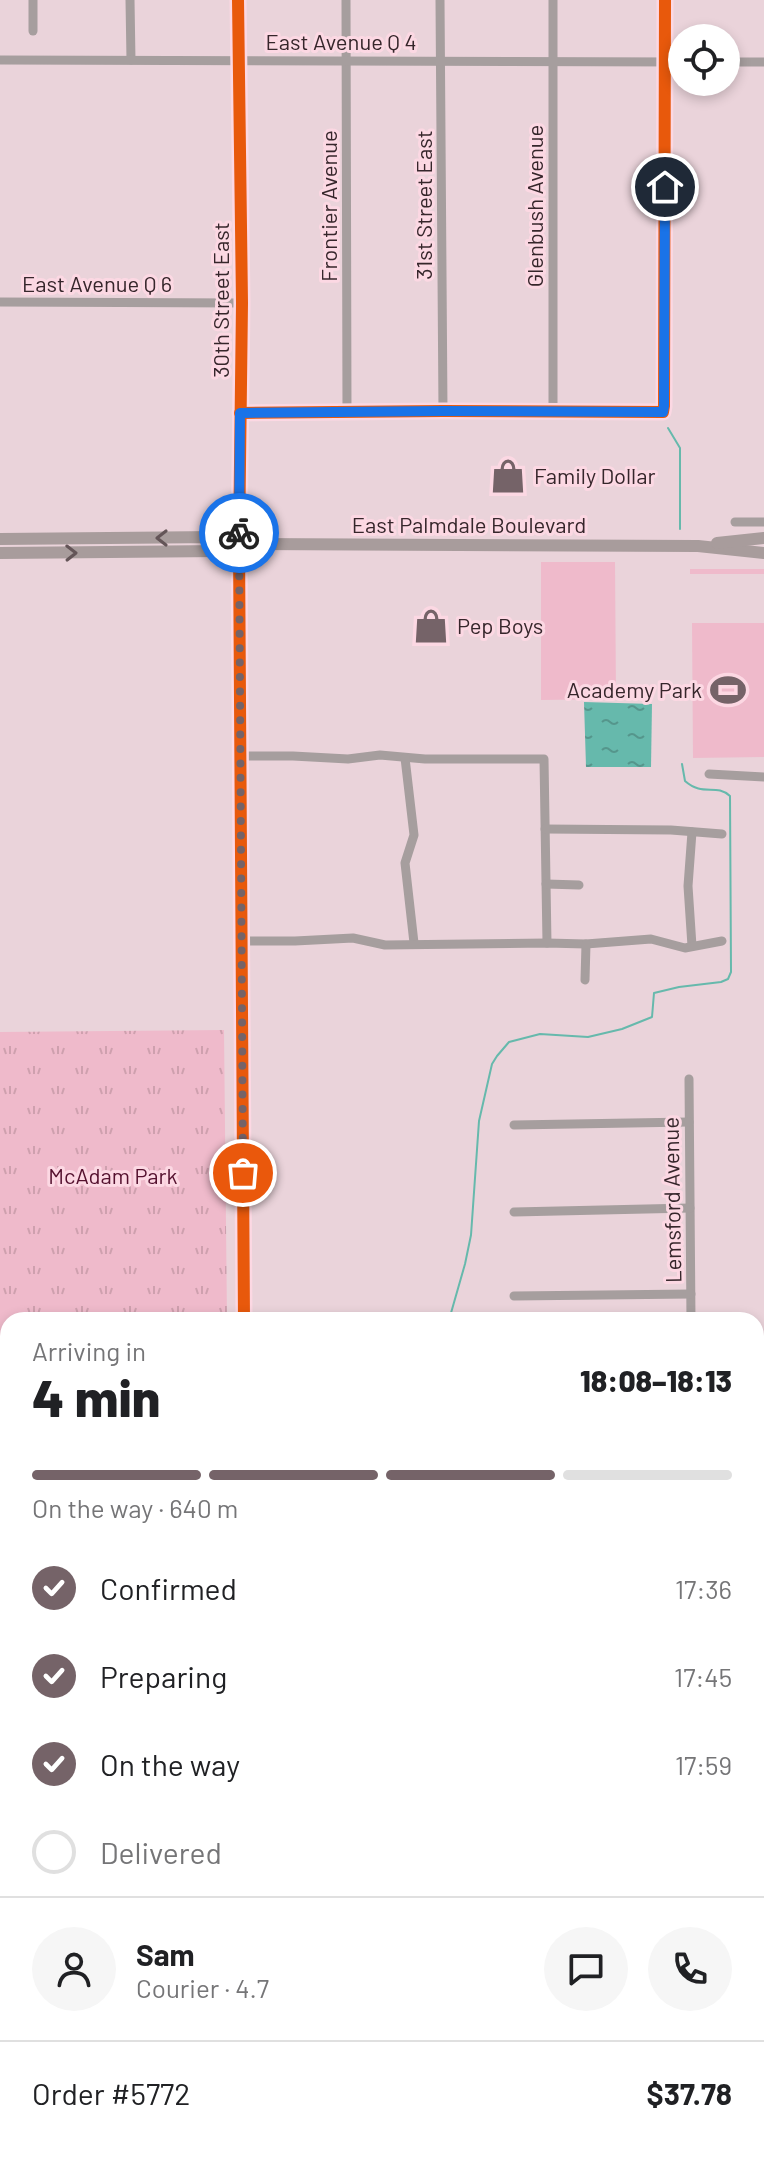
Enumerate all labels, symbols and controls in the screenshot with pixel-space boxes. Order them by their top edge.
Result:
map controls [668,24,740,96]
button: locate [668,24,740,96]
street label: East Avenue Q 4 [265,28,417,54]
street label: Glenbush Avenue [521,125,547,287]
street label: Frontier Avenue [315,130,341,282]
street label: 31st Street East [410,130,436,280]
pin [631,153,699,221]
icon: home [643,165,687,209]
street label: 30th Street East [207,222,233,378]
street label: East Avenue Q 6 [22,270,172,296]
shop icon: Family Dollar [489,457,527,495]
place label: Family Dollar [534,462,655,488]
courier [199,493,279,573]
icon: bike [217,511,261,555]
street label: East Palmdale Boulevard [352,511,586,537]
one-way arrow [155,529,168,547]
one-way arrow [65,544,78,561]
shop icon: Pep Boys [412,607,450,645]
place label: Pep Boys [457,612,543,638]
sports icon: Academy Park [709,671,747,709]
place label: Academy Park [567,676,702,702]
street label: Lemsford Avenue [657,1117,685,1283]
pin [209,1139,277,1207]
icon: bag [221,1151,265,1195]
park label: McAdam Park [48,1162,178,1188]
text: Arriving in [32,1335,146,1366]
text: 18:08–18:13 [580,1362,732,1398]
text: 4 min [32,1365,160,1427]
text: On the way · 640 m [32,1492,238,1523]
icon: check [32,1566,76,1610]
text: Confirmed [100,1570,237,1606]
text: 17:36 [675,1573,732,1604]
icon: check [32,1654,76,1698]
text: Preparing [100,1658,227,1694]
text: 17:45 [674,1661,732,1692]
icon: check [32,1742,76,1786]
text: On the way [100,1746,240,1782]
text: 17:59 [675,1749,732,1780]
text: Delivered [100,1834,222,1870]
button: person [32,1927,116,2011]
button: chat [544,1927,628,2011]
button: phone [648,1927,732,2011]
text: Sam [136,1936,195,1972]
text: Courier · 4.7 [136,1972,269,2003]
text: Order #5772 [32,2075,190,2111]
text: $37.78 [647,2075,732,2111]

